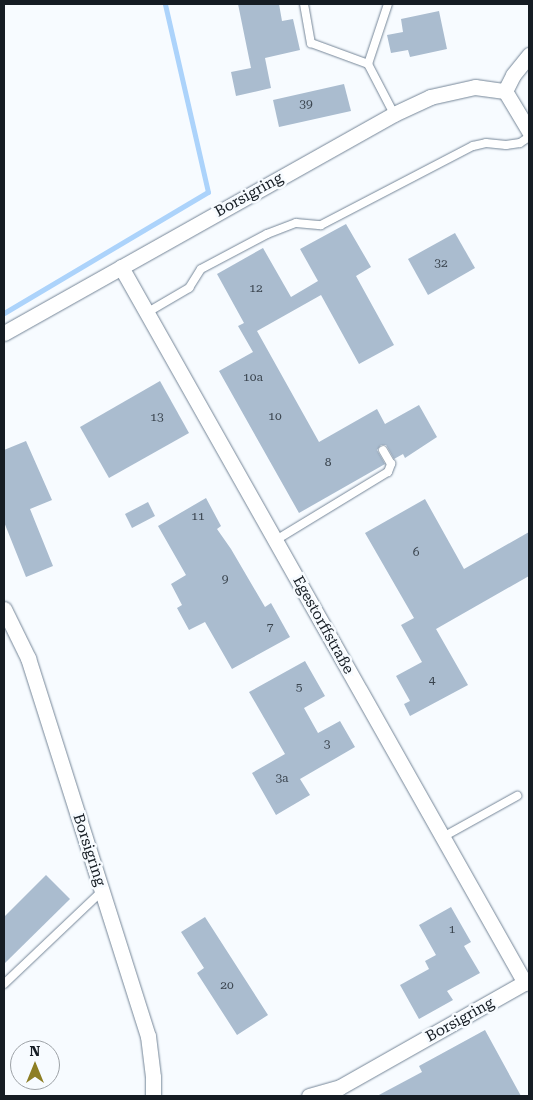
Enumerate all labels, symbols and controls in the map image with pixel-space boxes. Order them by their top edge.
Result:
house number: 39 [299,98,313,112]
street label: Borsigring [212,169,286,221]
house number: 32 [434,257,448,271]
house number: 12 [249,282,263,296]
house number: 10a [243,371,263,385]
house number: 10 [268,410,282,424]
house number: 13 [150,411,164,425]
house number: 8 [325,456,331,470]
house number: 11 [191,510,205,524]
house number: 6 [413,546,419,560]
house number: 9 [222,573,228,587]
street label: Egestorffstraße [289,573,357,677]
house number: 7 [267,621,273,635]
house number: 4 [429,674,435,688]
house number: 5 [296,681,302,695]
house number: 3 [324,738,330,752]
house number: 3a [275,772,289,786]
street label: Borsigring [69,812,109,888]
house number: 1 [449,923,455,937]
house number: 20 [220,979,234,993]
street label: Borsigring [423,994,497,1046]
north arrow [10,1040,60,1090]
text: N [30,1043,40,1059]

